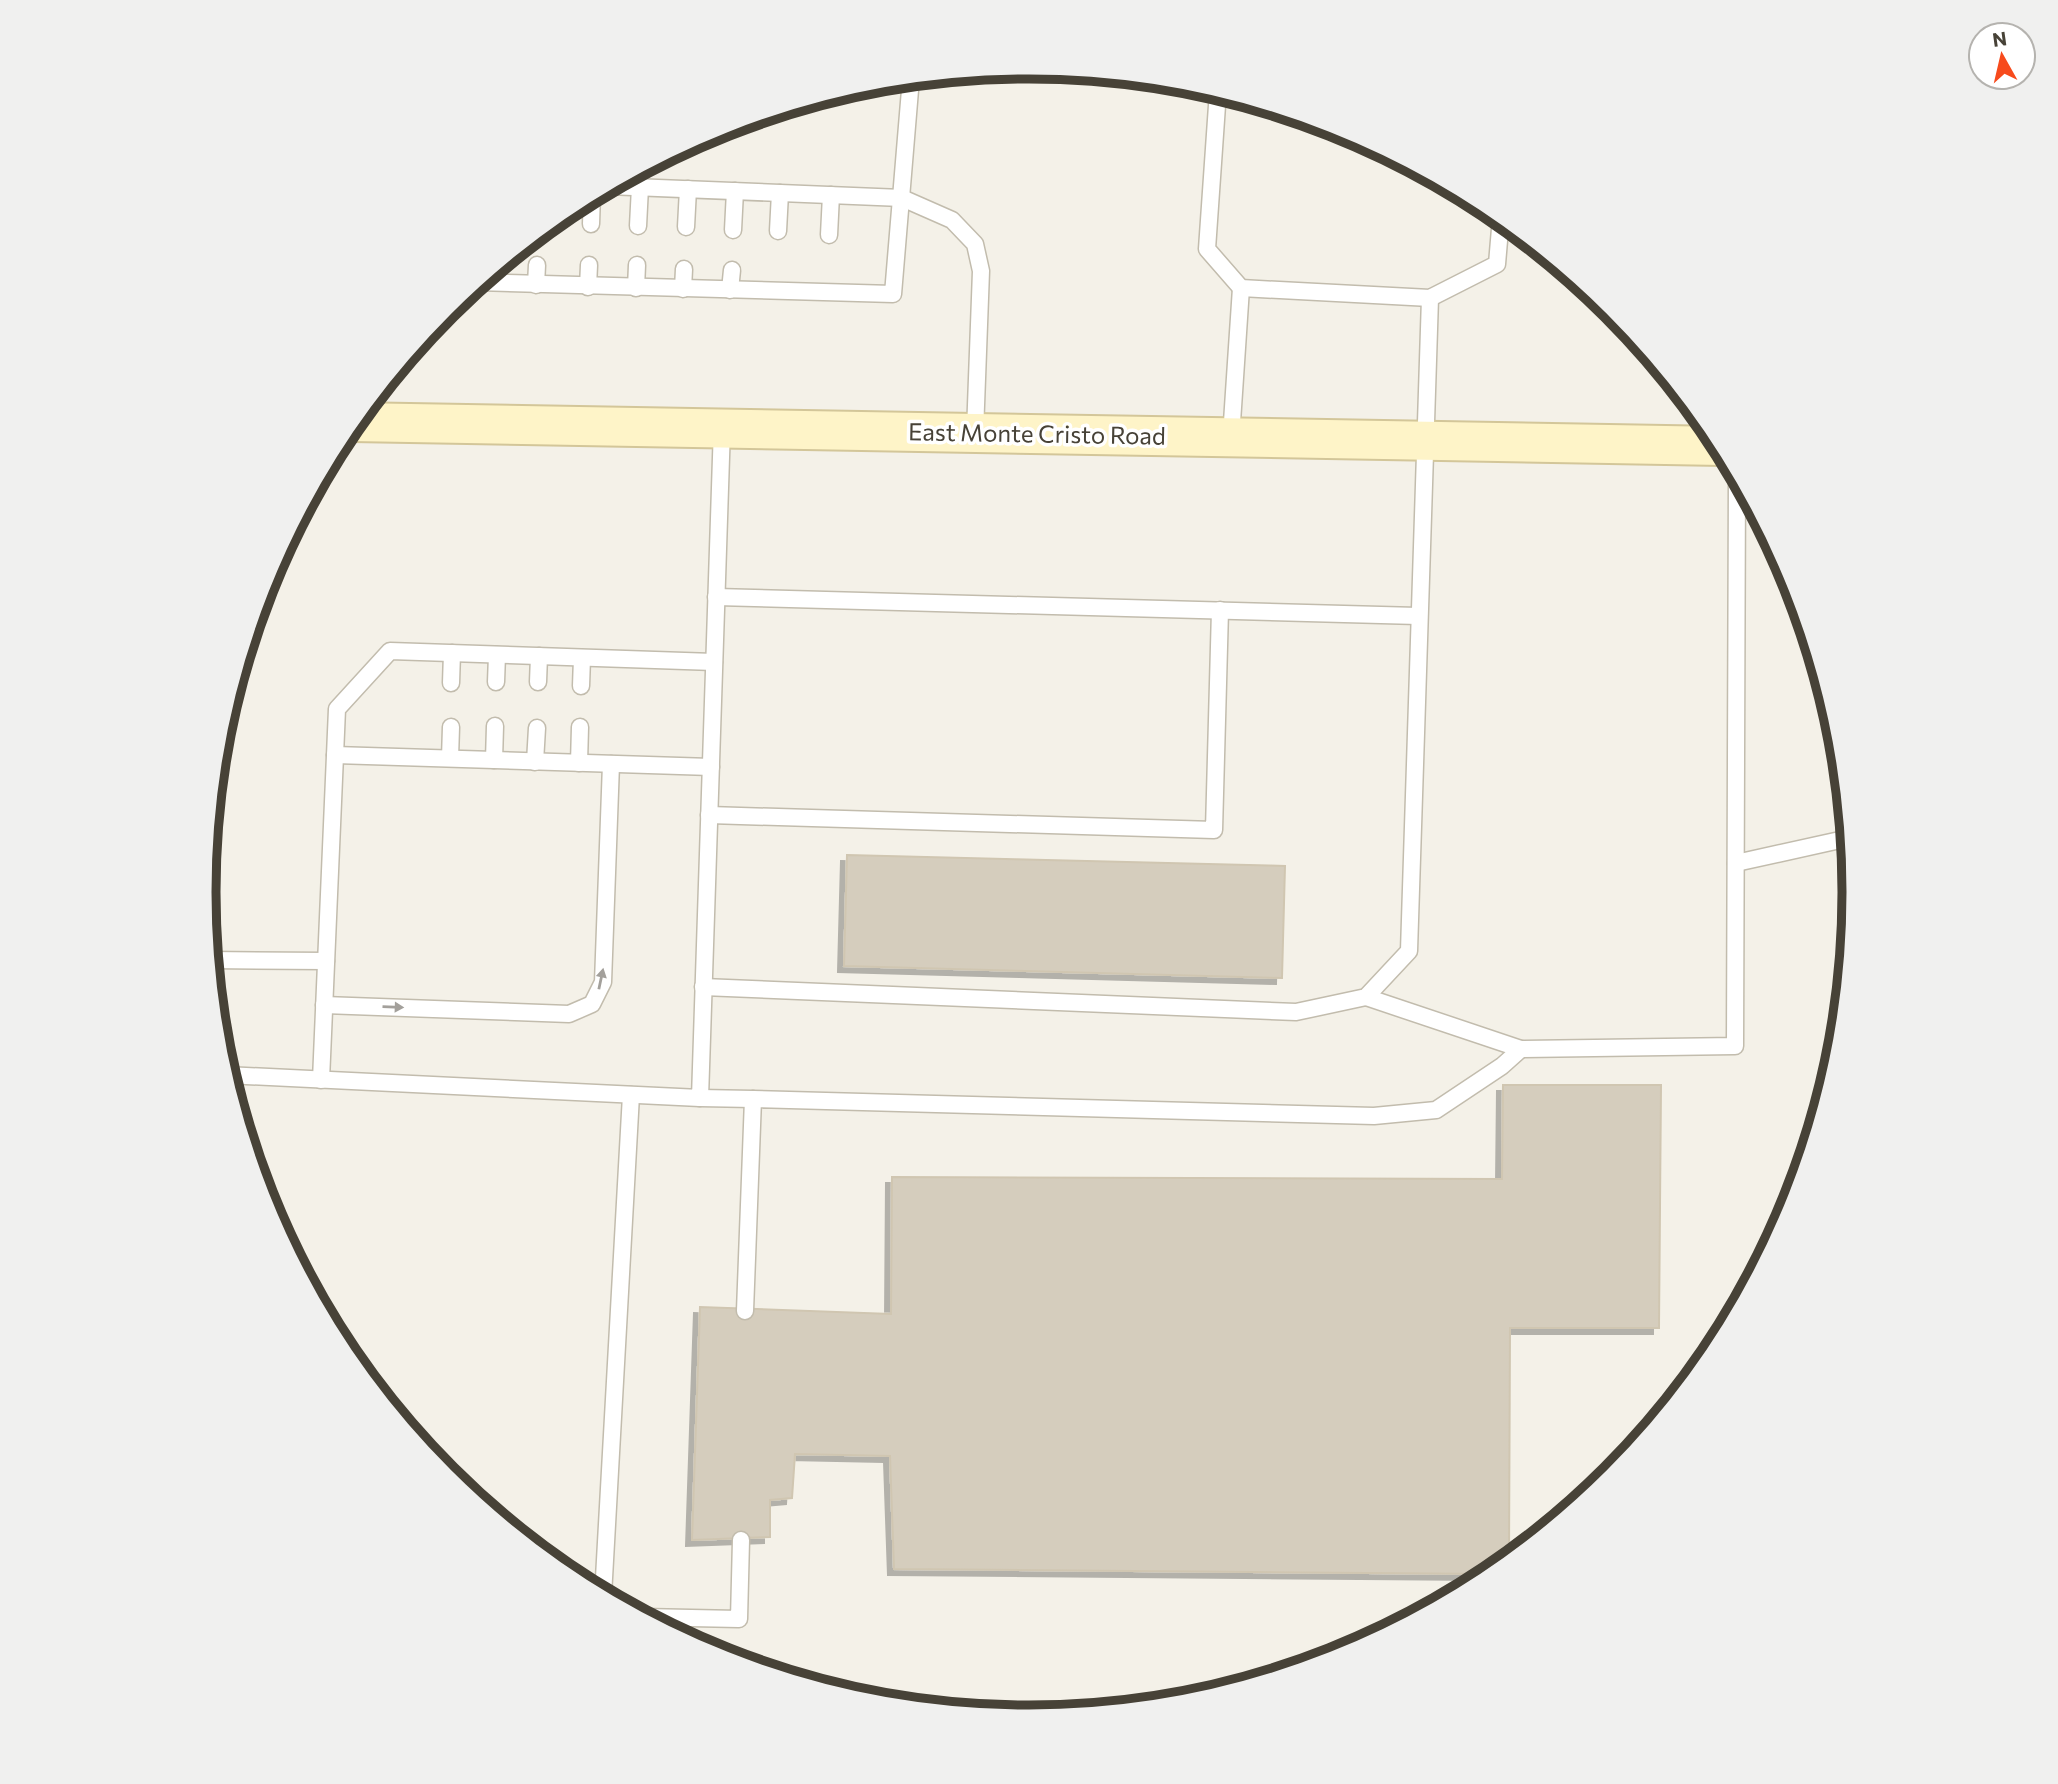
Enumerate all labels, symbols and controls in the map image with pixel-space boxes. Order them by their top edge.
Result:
north arrow [1967,21,2037,91]
text: N [1991,26,2008,51]
street label: East Monte Cristo Road [908,416,1166,450]
one-way arrow [595,968,606,990]
one-way arrow [382,1002,404,1013]

